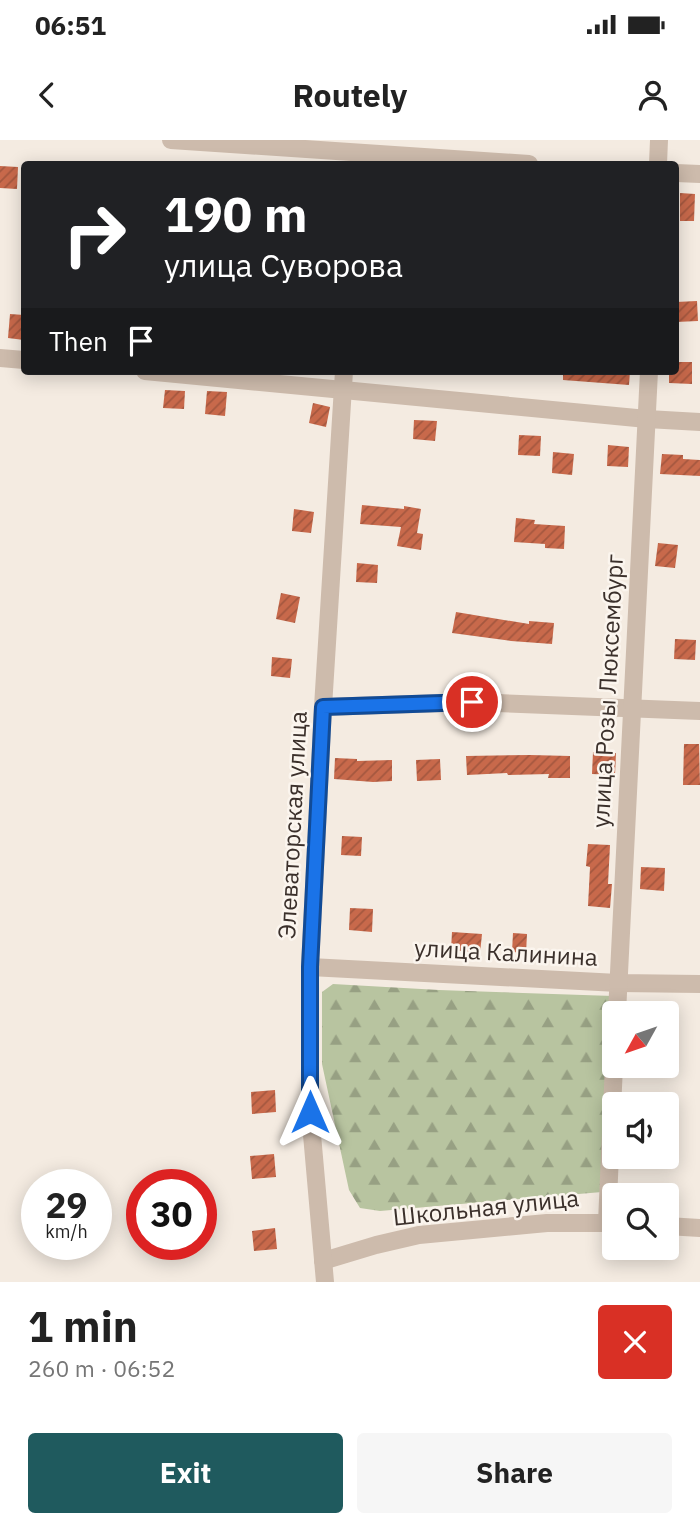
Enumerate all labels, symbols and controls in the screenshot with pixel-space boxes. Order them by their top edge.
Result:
text: 06:51 [35,8,106,42]
text: Routely [293,74,407,116]
icon: back [28,76,66,114]
icon: person [634,76,672,114]
text: 190 m [164,182,308,245]
icon: right [49,189,140,280]
text: улица Суворова [164,244,403,286]
icon: arrive [122,322,160,360]
text: Then [49,324,108,358]
street label: улица Розы Люксембург [584,553,630,829]
pin [442,672,502,732]
icon: arrive [453,683,491,721]
street label: Элеваторская улица [270,710,314,940]
street label: улица Калинина [413,931,599,973]
north arrow [602,1001,679,1078]
map controls [602,1001,679,1260]
position arrow [273,1075,347,1149]
button: sound [602,1092,679,1169]
speed limit sign: 30 [126,1169,217,1260]
street label: Школьная улица [391,1181,581,1233]
text: 29 [45,1182,88,1228]
button: search [602,1183,679,1260]
text: km/h [45,1220,88,1243]
text: 1 min [28,1299,138,1354]
button: close [598,1305,672,1379]
text: 260 m · 06:52 [28,1353,175,1383]
button: Exit [28,1433,343,1513]
button: Share [357,1433,672,1513]

